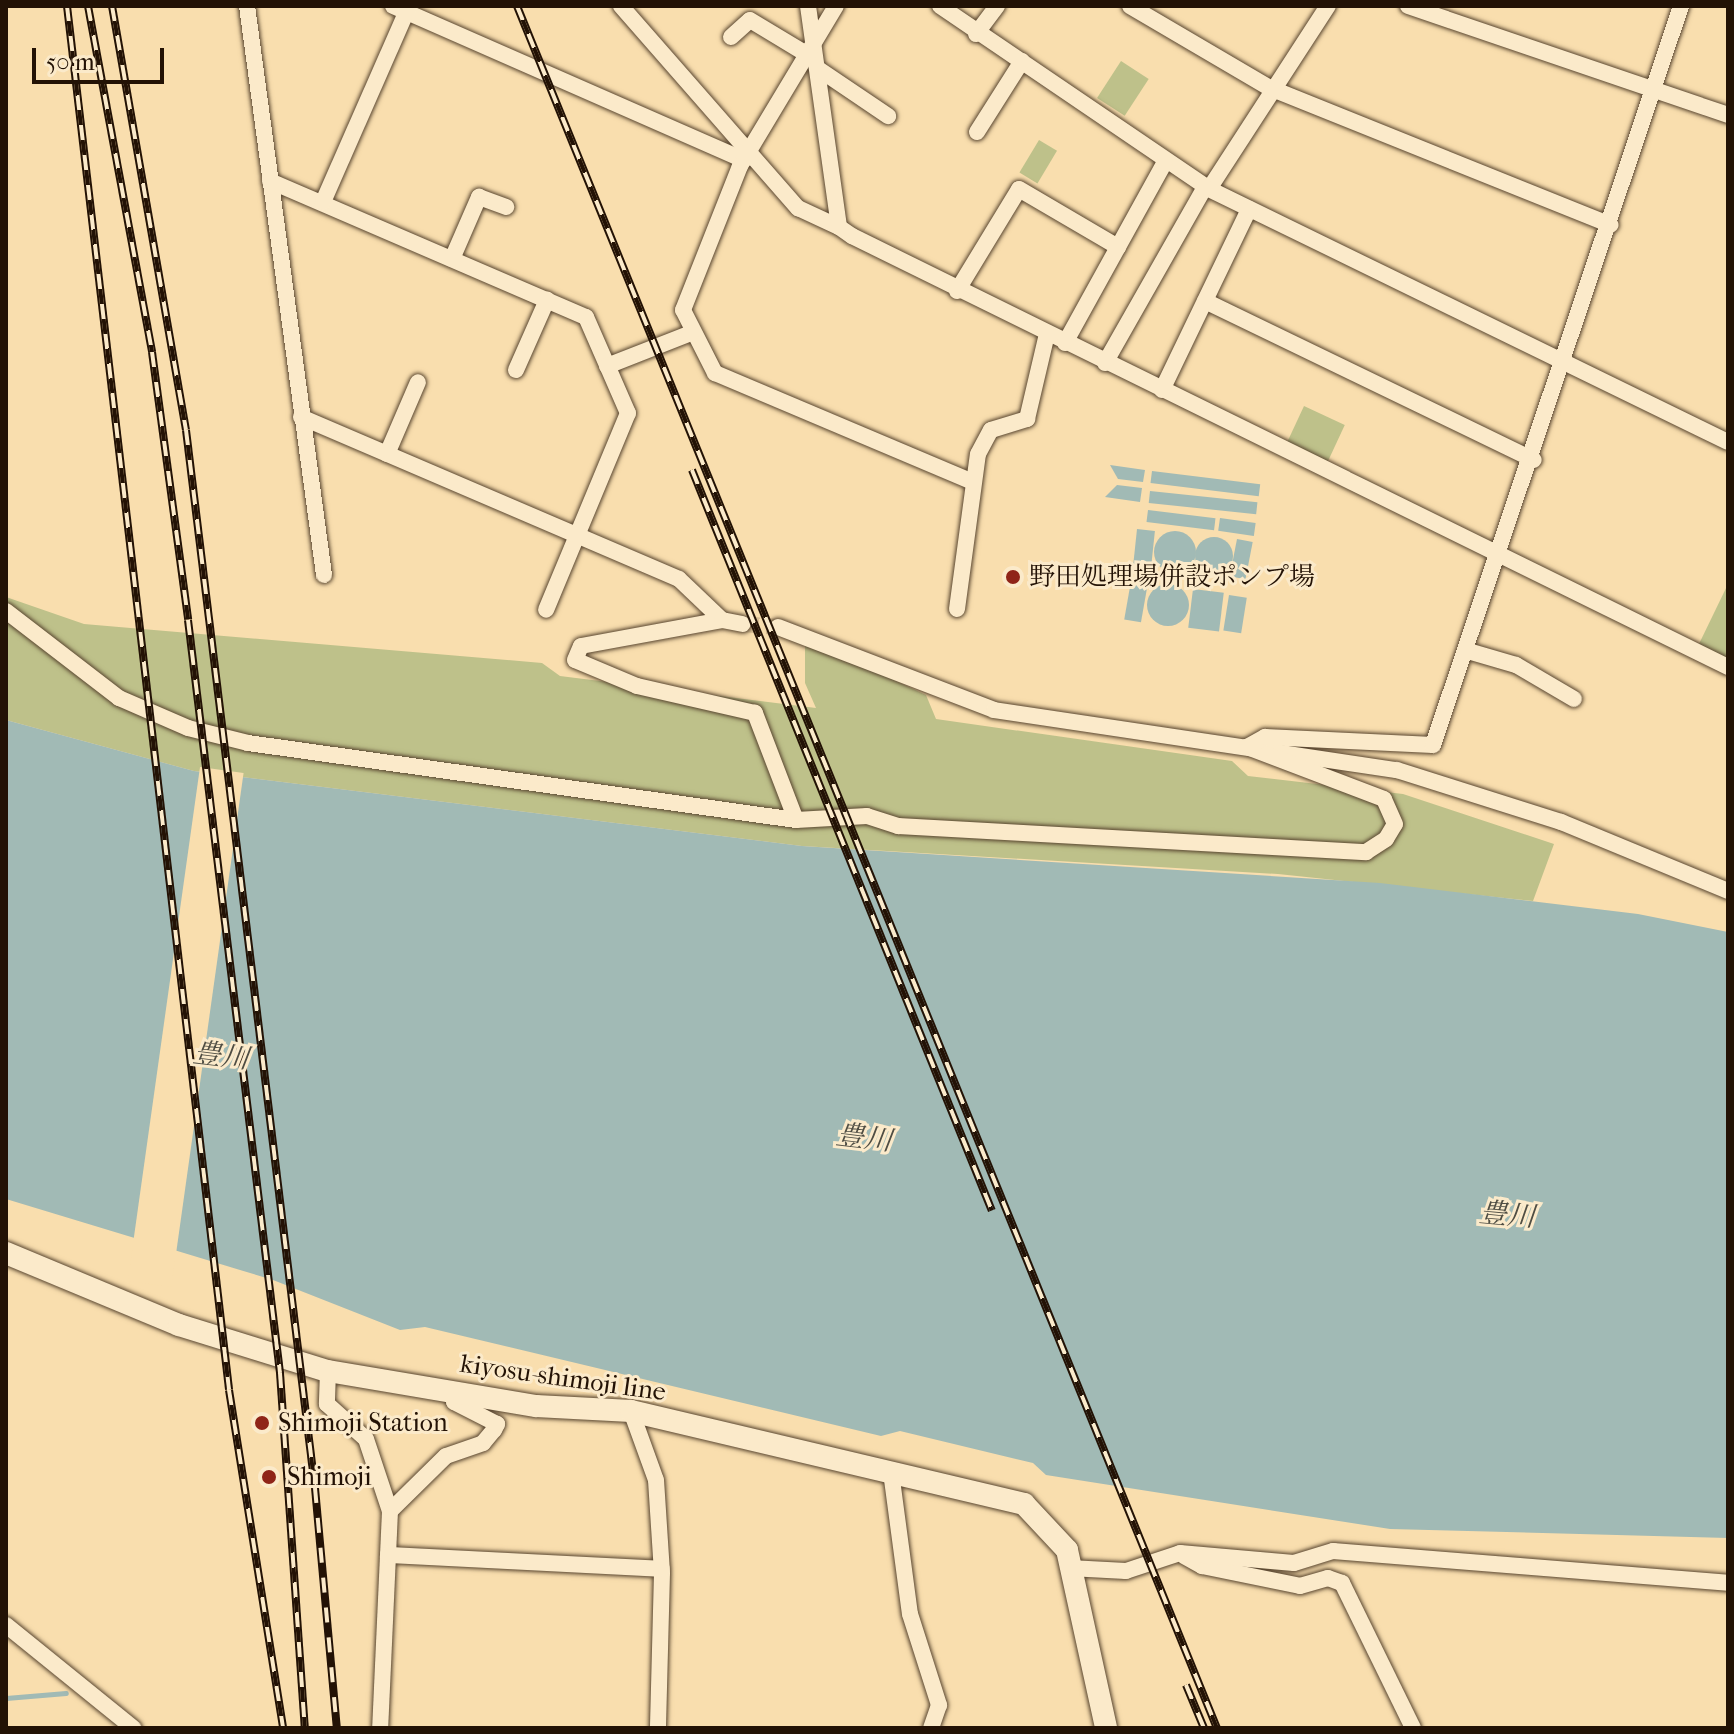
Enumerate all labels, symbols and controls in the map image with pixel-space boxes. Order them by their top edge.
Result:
scale bar [36,32,168,82]
text: 50 m [46,48,95,76]
place label: 野田処理場併設ポンプ場 [1029,561,1315,593]
marker: 野田処理場併設ポンプ場 [1004,568,1022,586]
water label: 豊川 [191,1036,251,1076]
water label: 豊川 [834,1118,894,1158]
water label: 豊川 [1478,1196,1536,1234]
street label: kiyosu-shimoji line [458,1348,668,1408]
place label: Shimoji Station [278,1407,448,1439]
marker: Shimoji Station [253,1414,271,1432]
place label: Shimoji [287,1461,372,1493]
marker: Shimoji [258,1466,280,1488]

